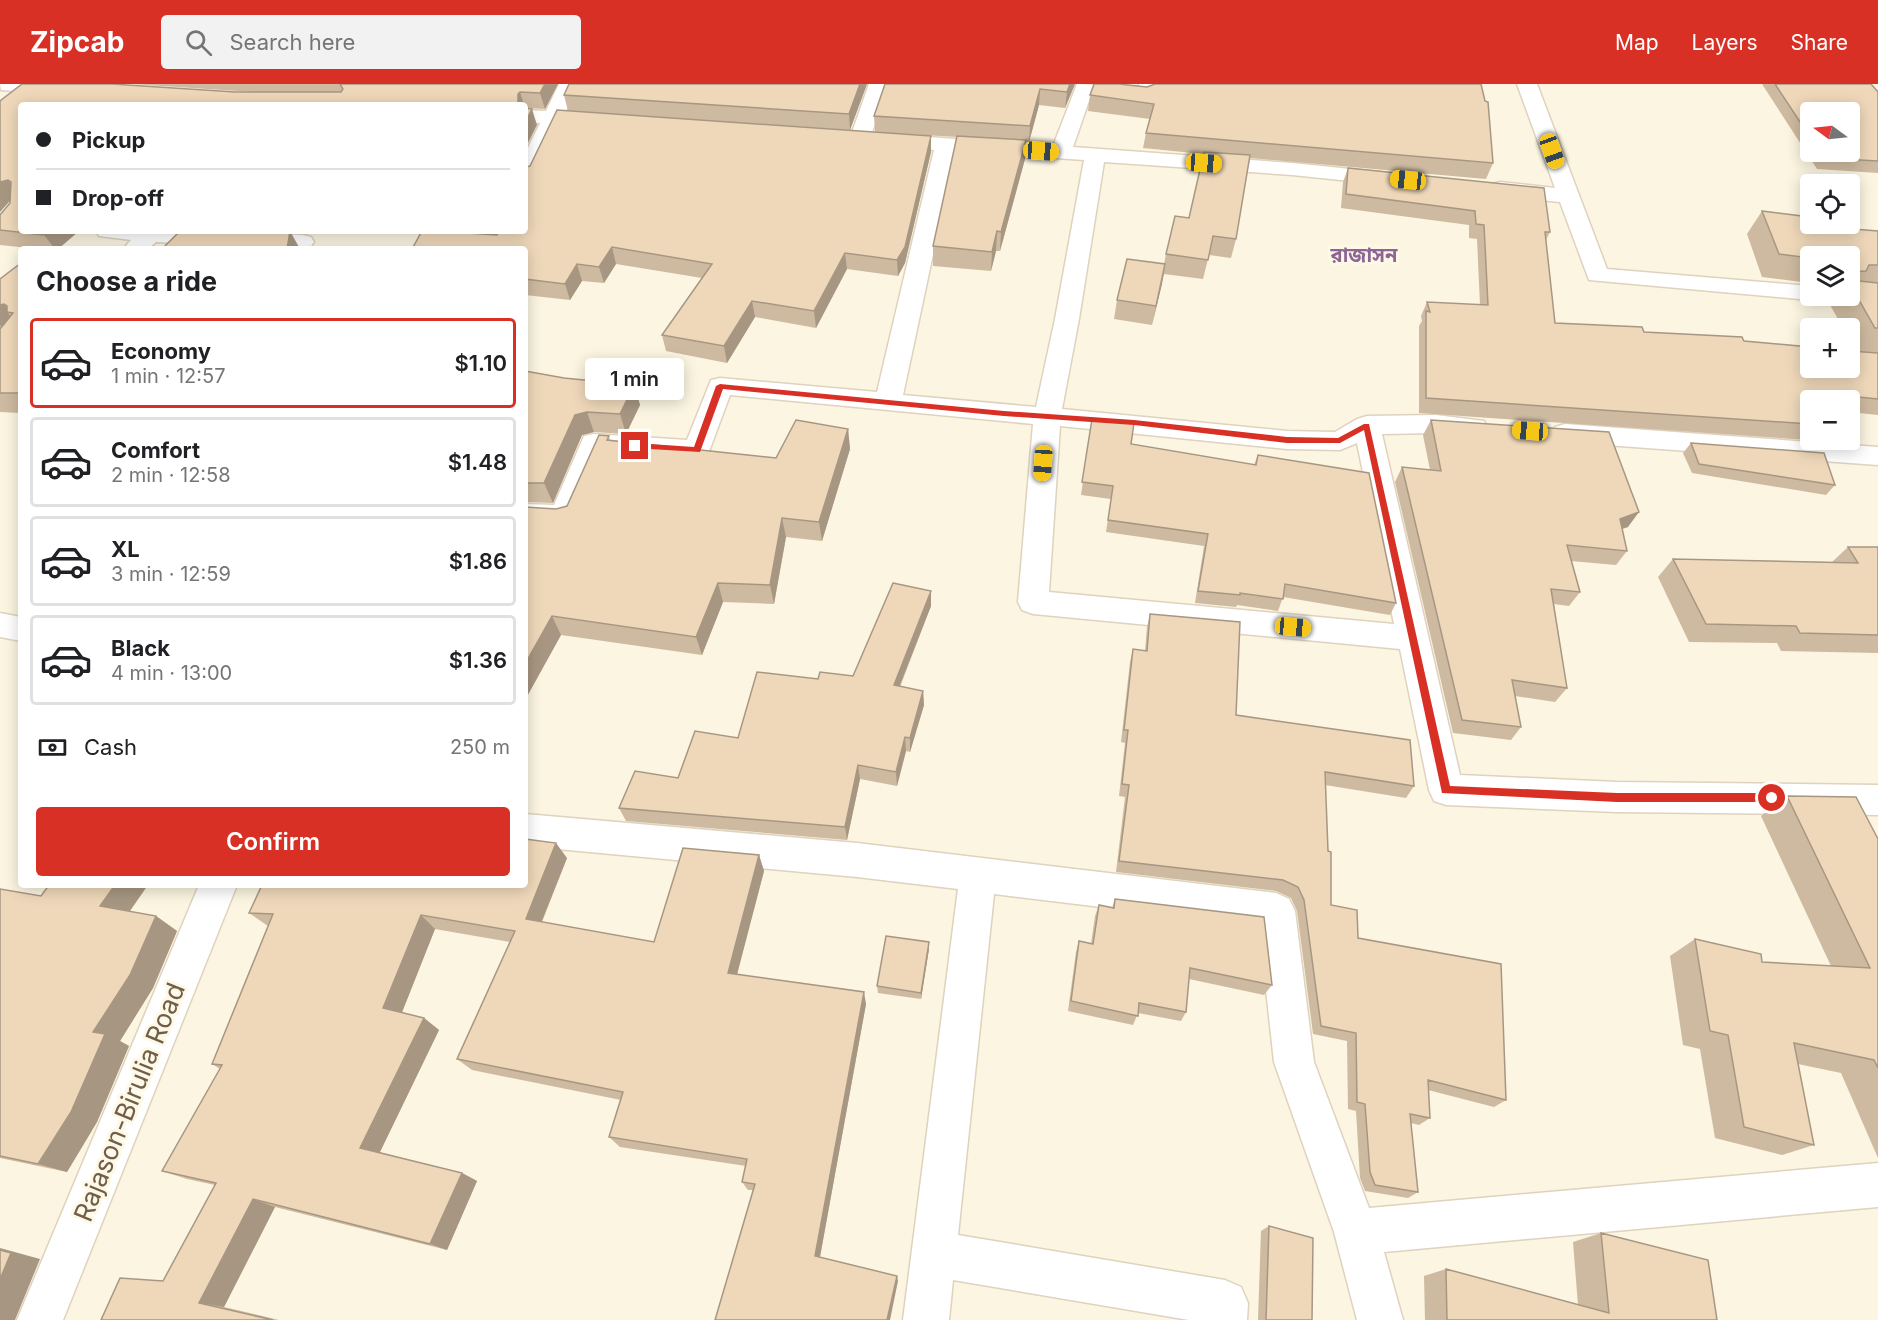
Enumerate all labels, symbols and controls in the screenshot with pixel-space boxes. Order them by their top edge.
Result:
search box [161,15,581,69]
text: Zipcab [30,25,125,59]
icon: search [182,26,215,59]
text: Search here [230,29,355,55]
text: Map [1615,30,1659,55]
text: Layers [1692,30,1758,55]
text: Share [1791,30,1848,55]
north arrow [1800,102,1860,162]
map controls [1800,102,1860,450]
text: Pickup [72,127,146,153]
car [1537,131,1567,171]
car [1022,141,1060,161]
car [1185,153,1223,173]
car [1389,169,1427,191]
button: locate [1800,174,1860,234]
text: Drop-off [72,185,164,211]
district label: রাজাসন [1330,243,1398,267]
button: layers [1800,246,1860,306]
text: Choose a ride [36,265,217,298]
button: + [1800,318,1860,378]
icon: car [39,336,93,390]
text: Economy [111,338,211,364]
text: $1.10 [455,350,507,376]
callout: 1 min [586,359,684,401]
text: 1 min · 12:57 [111,364,226,388]
text: 1 min [610,367,659,391]
button: − [1800,390,1860,450]
car [1511,421,1549,441]
route end [621,432,648,459]
icon: car [39,435,93,489]
text: Comfort [111,437,200,463]
car [1033,444,1053,482]
text: $1.48 [448,449,507,475]
text: 2 min · 12:58 [111,463,231,487]
icon: car [39,534,93,588]
text: XL [111,536,140,562]
text: $1.86 [449,548,507,574]
text: 3 min · 12:59 [111,562,231,586]
car [1274,616,1312,638]
icon: car [39,633,93,687]
text: Black [111,635,170,661]
text: $1.36 [449,647,507,673]
text: 4 min · 13:00 [111,661,232,685]
icon: cash [36,731,69,764]
text: Cash [84,734,137,760]
text: 250 m [450,735,510,759]
route start [1758,784,1785,811]
button: Confirm [36,807,510,876]
street label: Rajason-Birulia Road [67,978,191,1226]

